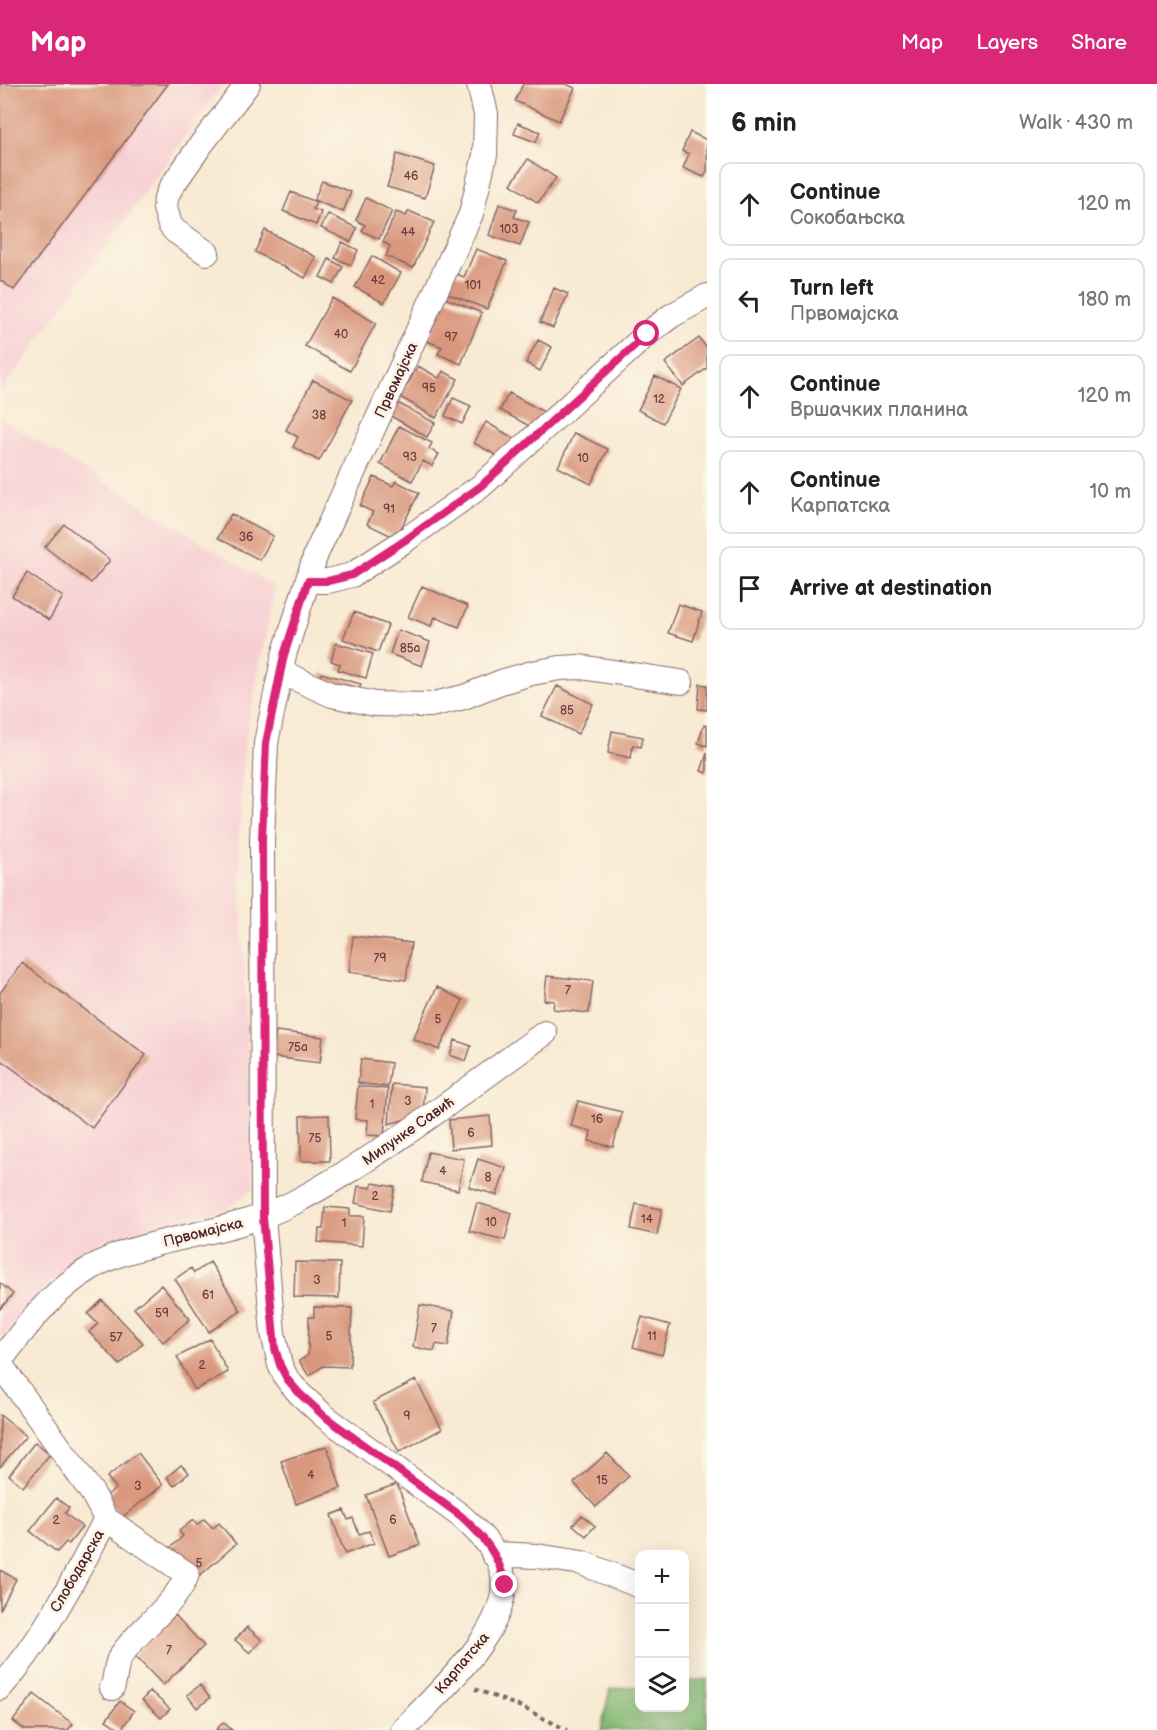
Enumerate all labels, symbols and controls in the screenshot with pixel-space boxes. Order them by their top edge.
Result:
text: Map [30,26,86,59]
text: Map [901,30,943,55]
text: Layers [976,30,1038,55]
text: Share [1071,30,1127,55]
text: 6 min [731,108,797,139]
text: Walk · 430 m [1019,111,1133,135]
house number: 46 [404,169,418,184]
text: Continue [790,179,880,206]
icon: ahead [733,188,766,221]
text: 120 m [1078,192,1131,216]
text: Сокобањска [790,206,905,230]
house number: 103 [499,222,519,237]
house number: 44 [401,225,416,240]
house number: 42 [371,273,385,288]
text: Turn left [790,275,874,302]
house number: 101 [465,278,481,293]
icon: left [733,284,766,317]
text: 180 m [1078,288,1131,312]
text: Првомајска [790,302,899,326]
route start [633,320,659,346]
house number: 40 [334,327,348,342]
house number: 97 [445,330,458,345]
street label: Првомајска [371,339,422,421]
text: Continue [790,371,880,398]
icon: ahead [733,380,766,413]
house number: 95 [422,381,436,396]
text: 120 m [1078,384,1131,408]
house number: 12 [653,392,665,407]
text: Вршачких планина [790,398,968,422]
house number: 38 [312,408,326,423]
house number: 93 [403,450,417,465]
house number: 10 [577,451,589,466]
text: Continue [790,467,880,494]
icon: ahead [733,476,766,509]
text: 10 m [1090,480,1131,504]
text: Карпатска [790,494,890,518]
house number: 91 [383,502,395,517]
house number: 36 [239,530,253,545]
icon: arrive [733,572,766,605]
text: Arrive at destination [790,575,992,602]
house number: 85a [400,641,421,656]
house number: 85 [560,703,574,718]
house number: 79 [374,951,386,966]
house number: 7 [565,983,571,998]
house number: 5 [435,1012,442,1027]
house number: 75a [288,1040,308,1055]
street label: Милунке Савић [359,1093,458,1170]
house number: 3 [404,1094,412,1109]
house number: 1 [370,1097,374,1112]
house number: 16 [591,1112,603,1127]
house number: 6 [467,1126,475,1141]
house number: 75 [309,1131,322,1146]
house number: 4 [439,1164,447,1179]
house number: 8 [485,1170,492,1185]
house number: 2 [371,1189,379,1204]
house number: 14 [641,1212,654,1227]
street label: Првомајска [161,1213,245,1252]
house number: 10 [485,1215,497,1230]
house number: 1 [342,1216,346,1231]
house number: 3 [313,1273,321,1288]
house number: 61 [202,1288,214,1303]
house number: 59 [155,1306,169,1321]
house number: 7 [431,1321,437,1336]
house number: 5 [326,1329,333,1344]
house number: 11 [647,1329,657,1344]
house number: 57 [110,1330,122,1345]
house number: 2 [198,1358,206,1373]
house number: 9 [404,1409,411,1424]
house number: 4 [307,1468,315,1483]
house number: 15 [596,1473,608,1488]
house number: 3 [134,1479,142,1494]
house number: 2 [52,1513,60,1528]
house number: 6 [389,1513,397,1528]
street label: Слободарска [46,1526,109,1616]
map controls [635,1550,689,1712]
button: + [635,1550,689,1604]
house number: 5 [196,1556,203,1571]
route end [491,1571,517,1597]
button: − [635,1604,689,1658]
street label: Карпатска [431,1628,494,1698]
house number: 7 [166,1643,172,1658]
button: layers [635,1658,689,1712]

